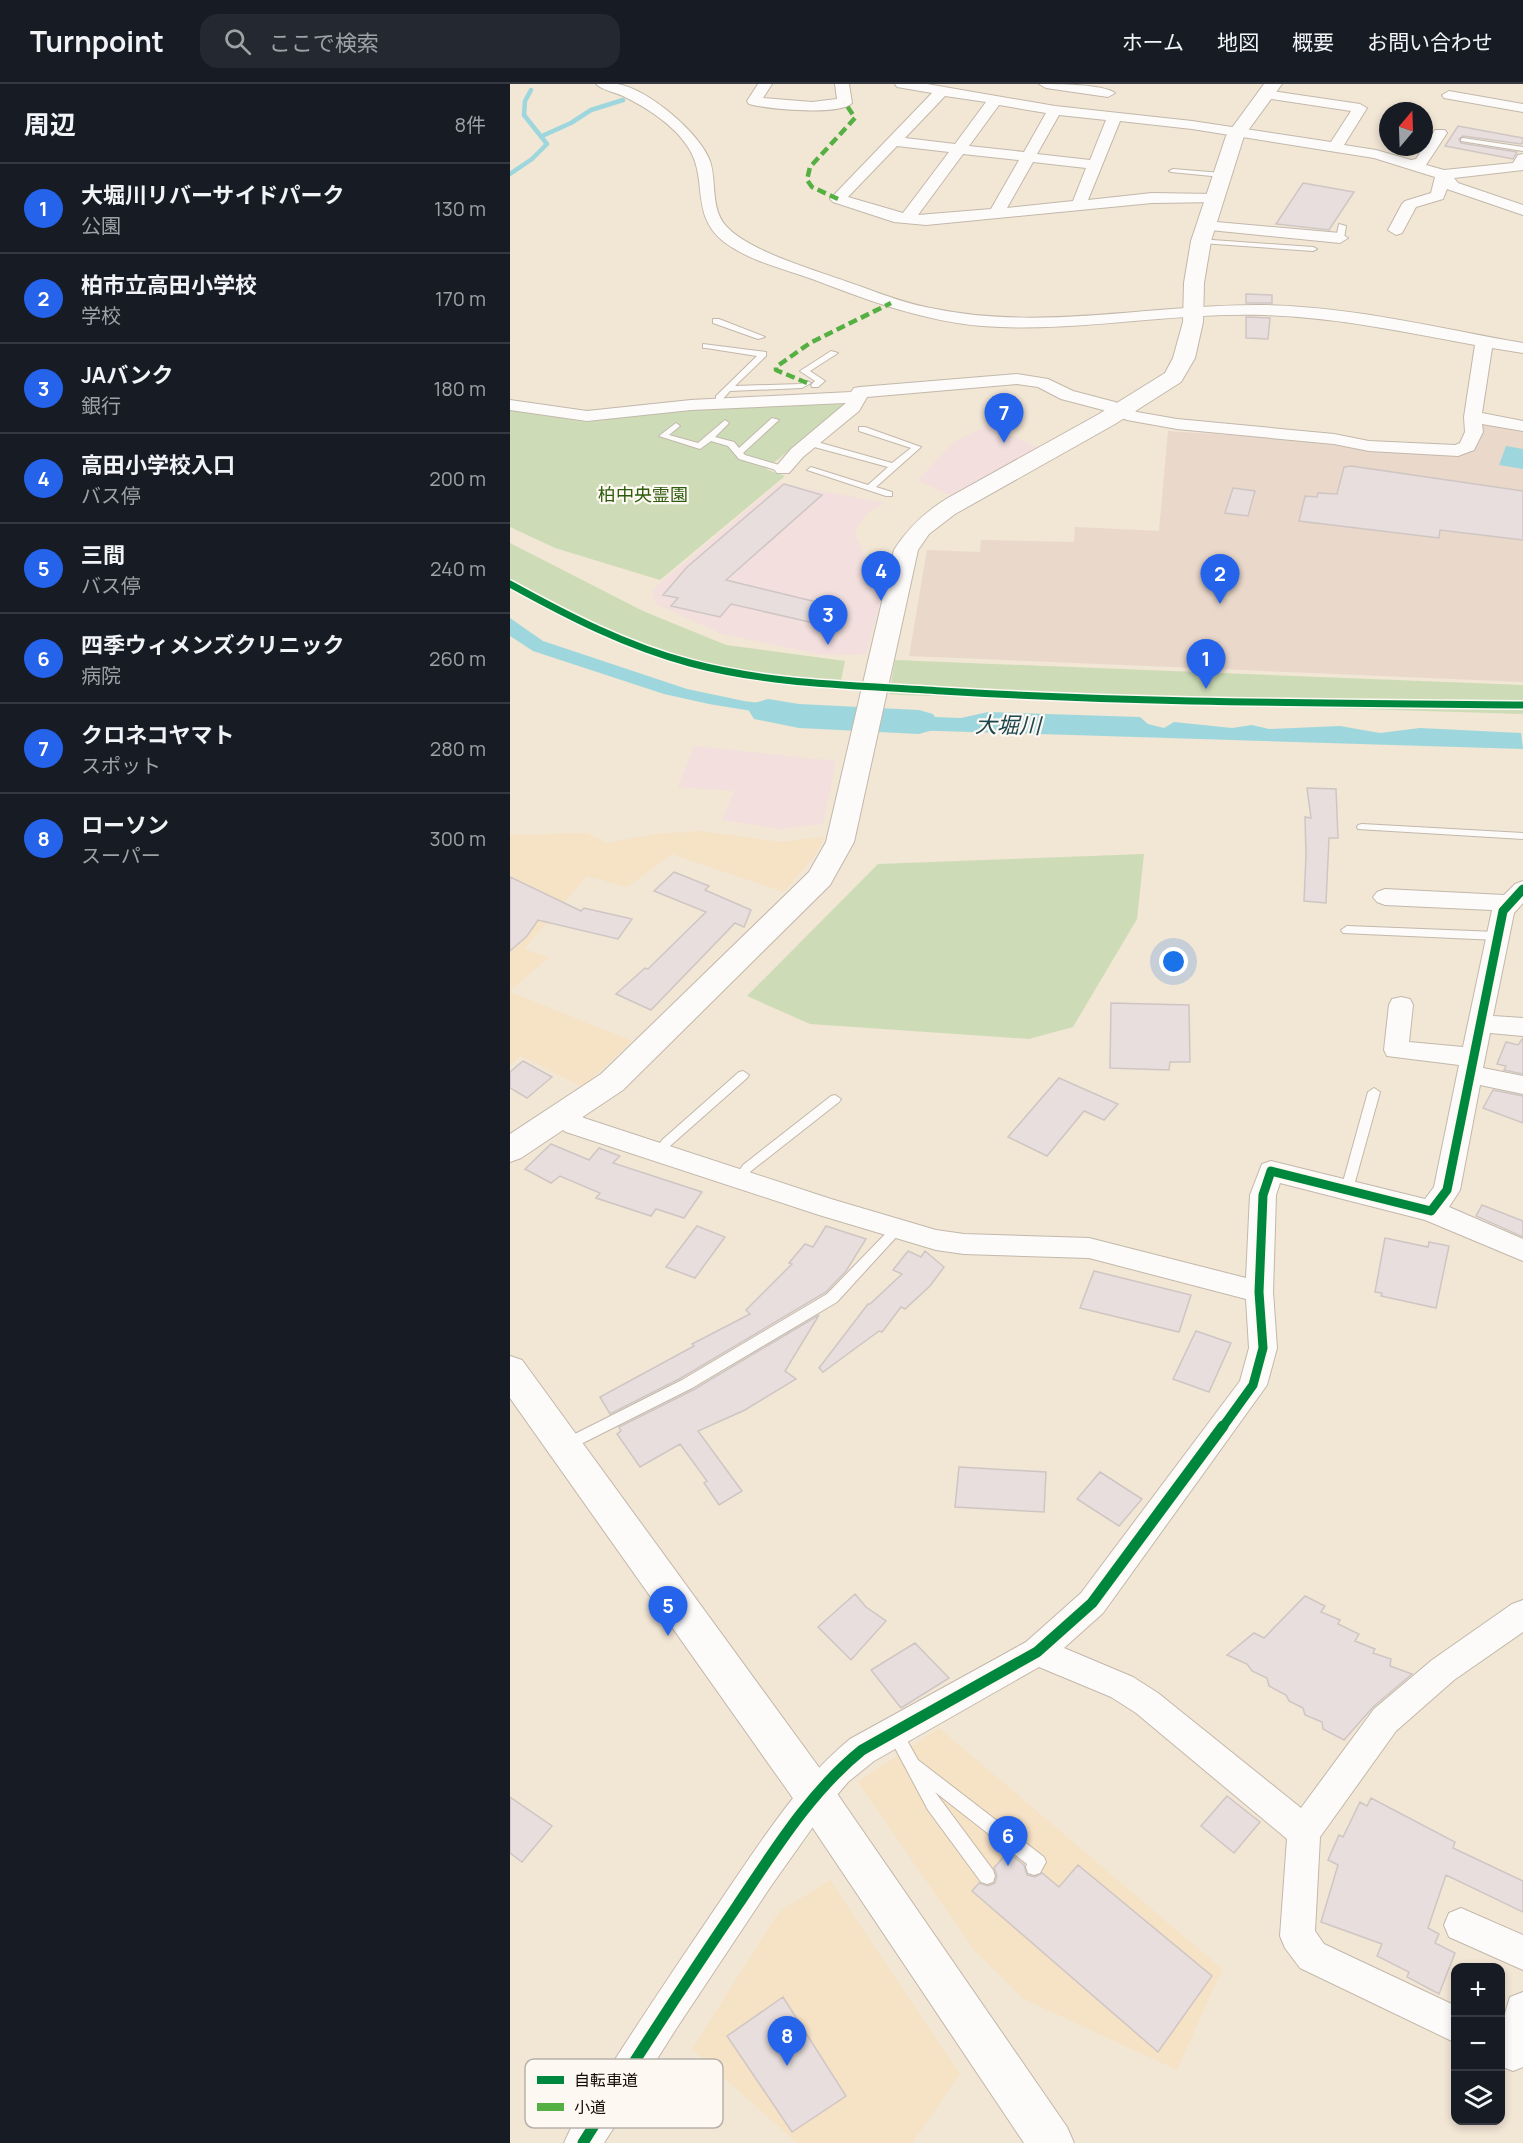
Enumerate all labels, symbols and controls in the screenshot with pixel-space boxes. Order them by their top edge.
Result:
search box [200,14,620,68]
text: Turnpoint [30,22,164,60]
icon: search [221,25,254,58]
text: ここで検索 [269,28,379,58]
text: ホーム [1122,28,1184,56]
text: 地図 [1217,28,1259,56]
text: 概要 [1292,28,1334,56]
text: お問い合わせ [1367,28,1493,56]
north arrow [1379,102,1433,156]
text: 周辺 [24,106,76,142]
text: 8件 [454,111,486,138]
text: 大堀川リバーサイドパーク [81,180,345,210]
text: 1 [39,195,48,222]
text: 130 m [434,195,486,222]
text: 公園 [81,212,121,239]
text: 柏市立高田小学校 [81,270,257,300]
text: 2 [38,285,49,312]
text: 170 m [435,285,486,312]
text: 学校 [81,302,121,329]
text: JAバンク [81,360,173,390]
text: 3 [38,375,49,402]
text: 180 m [433,375,486,402]
text: 銀行 [81,392,121,419]
pin: 7 [984,394,1024,443]
text: 高田小学校入口 [81,450,235,480]
text: 4 [37,465,50,492]
text: 200 m [429,465,486,492]
text: バス停 [81,482,141,509]
park label: 柏中央霊園 [598,482,688,506]
text: 三間 [81,540,125,570]
pin: 4 [862,552,901,601]
pin: 2 [1200,554,1240,604]
text: 5 [38,555,49,582]
text: 240 m [430,555,486,582]
text: バス停 [81,572,141,599]
pin: 3 [808,596,848,645]
text: 四季ウィメンズクリニック [81,630,345,660]
pin: 1 [1186,640,1226,689]
text: 6 [37,645,50,672]
text: 260 m [429,645,486,672]
text: 病院 [81,662,121,689]
water label: 大堀川 [975,709,1043,741]
text: クロネコヤマト [81,720,235,750]
text: 7 [38,735,49,762]
text: 280 m [430,735,486,762]
text: スポット [81,752,161,779]
text: ローソン [81,810,169,840]
text: 8 [37,825,50,852]
text: 300 m [430,825,486,852]
text: スーパー [81,842,161,869]
your location [1159,947,1188,976]
pin: 5 [648,1586,688,1636]
pin: 6 [988,1816,1028,1866]
map controls [1451,1963,1505,2125]
button: + [1451,1963,1505,2017]
pin: 8 [768,2016,806,2066]
button: − [1451,2017,1505,2071]
legend [525,2059,723,2128]
text: 自転車道 [574,2069,638,2091]
button: layers [1451,2071,1505,2125]
text: 小道 [574,2096,606,2118]

